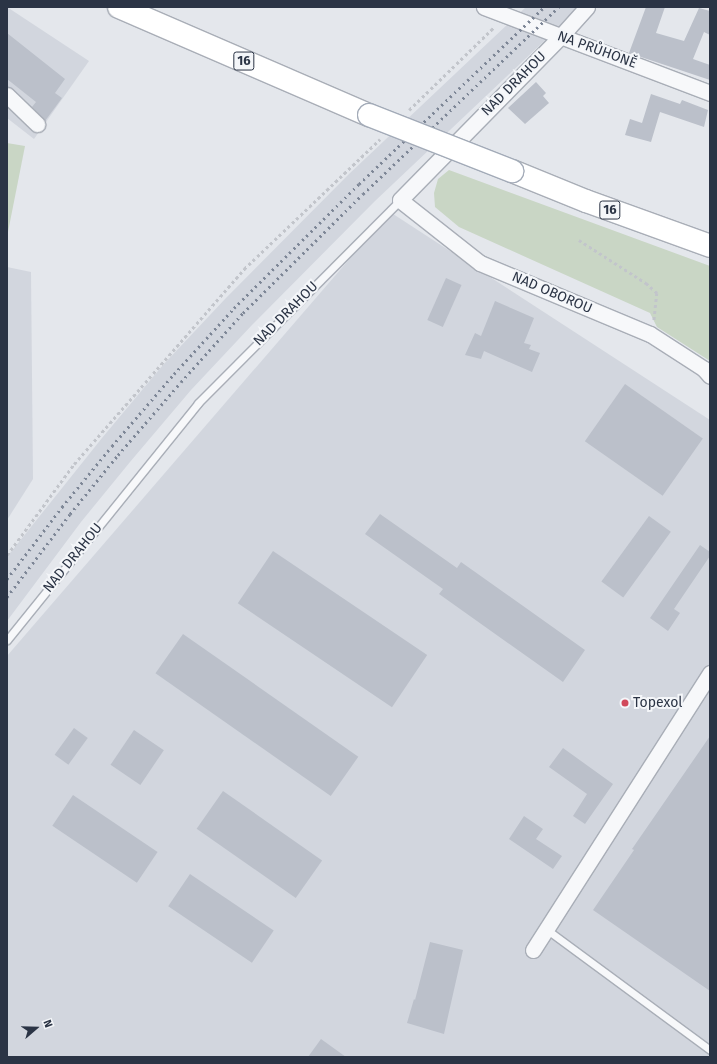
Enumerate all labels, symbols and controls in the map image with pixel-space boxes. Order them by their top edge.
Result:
street label: NA PRŮHONĚ [555,28,639,72]
street label: NAD DRAHOU [478,48,550,120]
road number: 16 [233,50,255,72]
road number: 16 [599,199,621,221]
street label: NAD OBOROU [509,269,595,317]
street label: NAD DRAHOU [250,278,322,350]
street label: NAD DRAHOU [40,520,106,596]
place label: Topexol [633,695,682,711]
marker: Topexol [620,698,630,708]
north arrow [16,1008,56,1048]
text: N [40,1018,55,1029]

